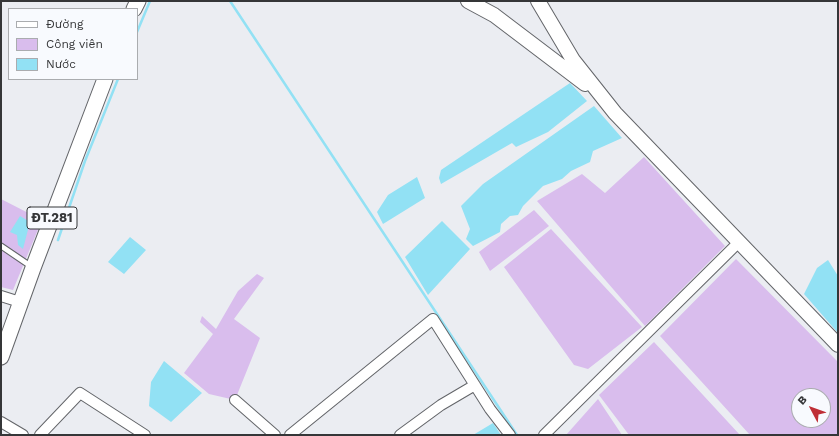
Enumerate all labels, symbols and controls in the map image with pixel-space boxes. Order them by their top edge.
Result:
legend [8,8,138,80]
text: Đường [46,17,83,31]
text: Công viên [46,37,103,51]
text: Nước [46,57,76,71]
road number: ĐT.281 [27,207,77,229]
north arrow [791,388,831,428]
text: B [795,393,810,408]

